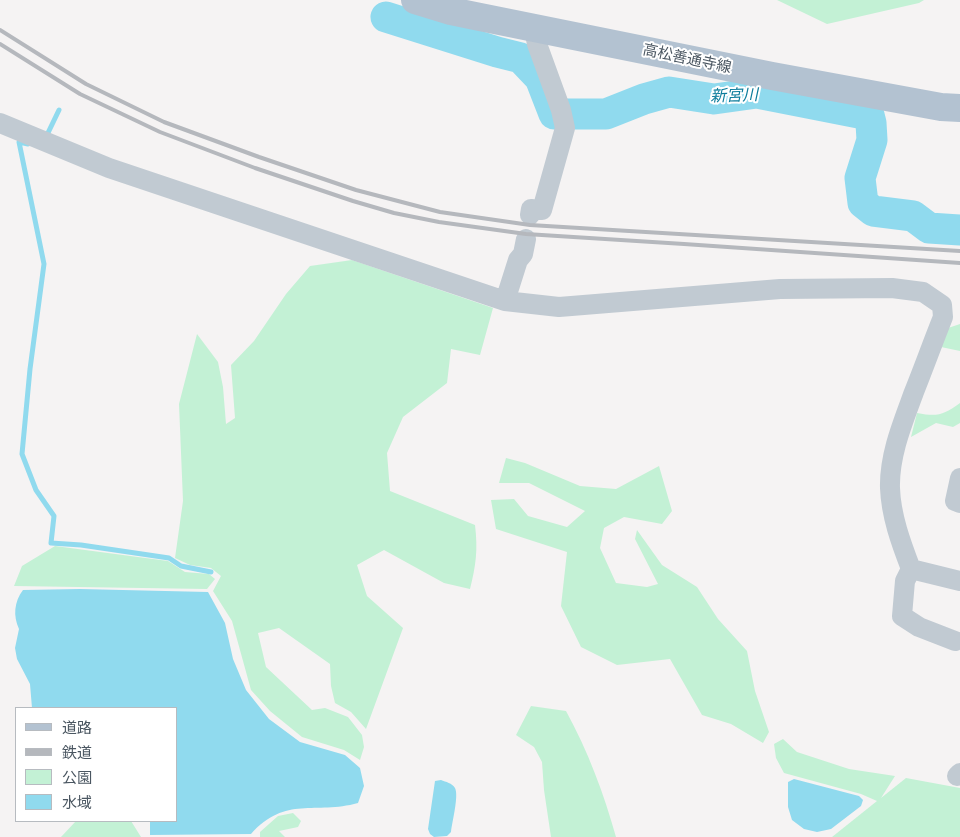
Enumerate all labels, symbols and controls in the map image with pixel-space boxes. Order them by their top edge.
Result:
street label: 高松善通寺線 [641,41,733,77]
water label: 新宮川 [710,86,758,106]
legend [15,707,178,822]
text: 道路 [62,719,92,737]
text: 鉄道 [62,744,92,762]
text: 公園 [62,769,92,787]
text: 水域 [62,794,92,812]

